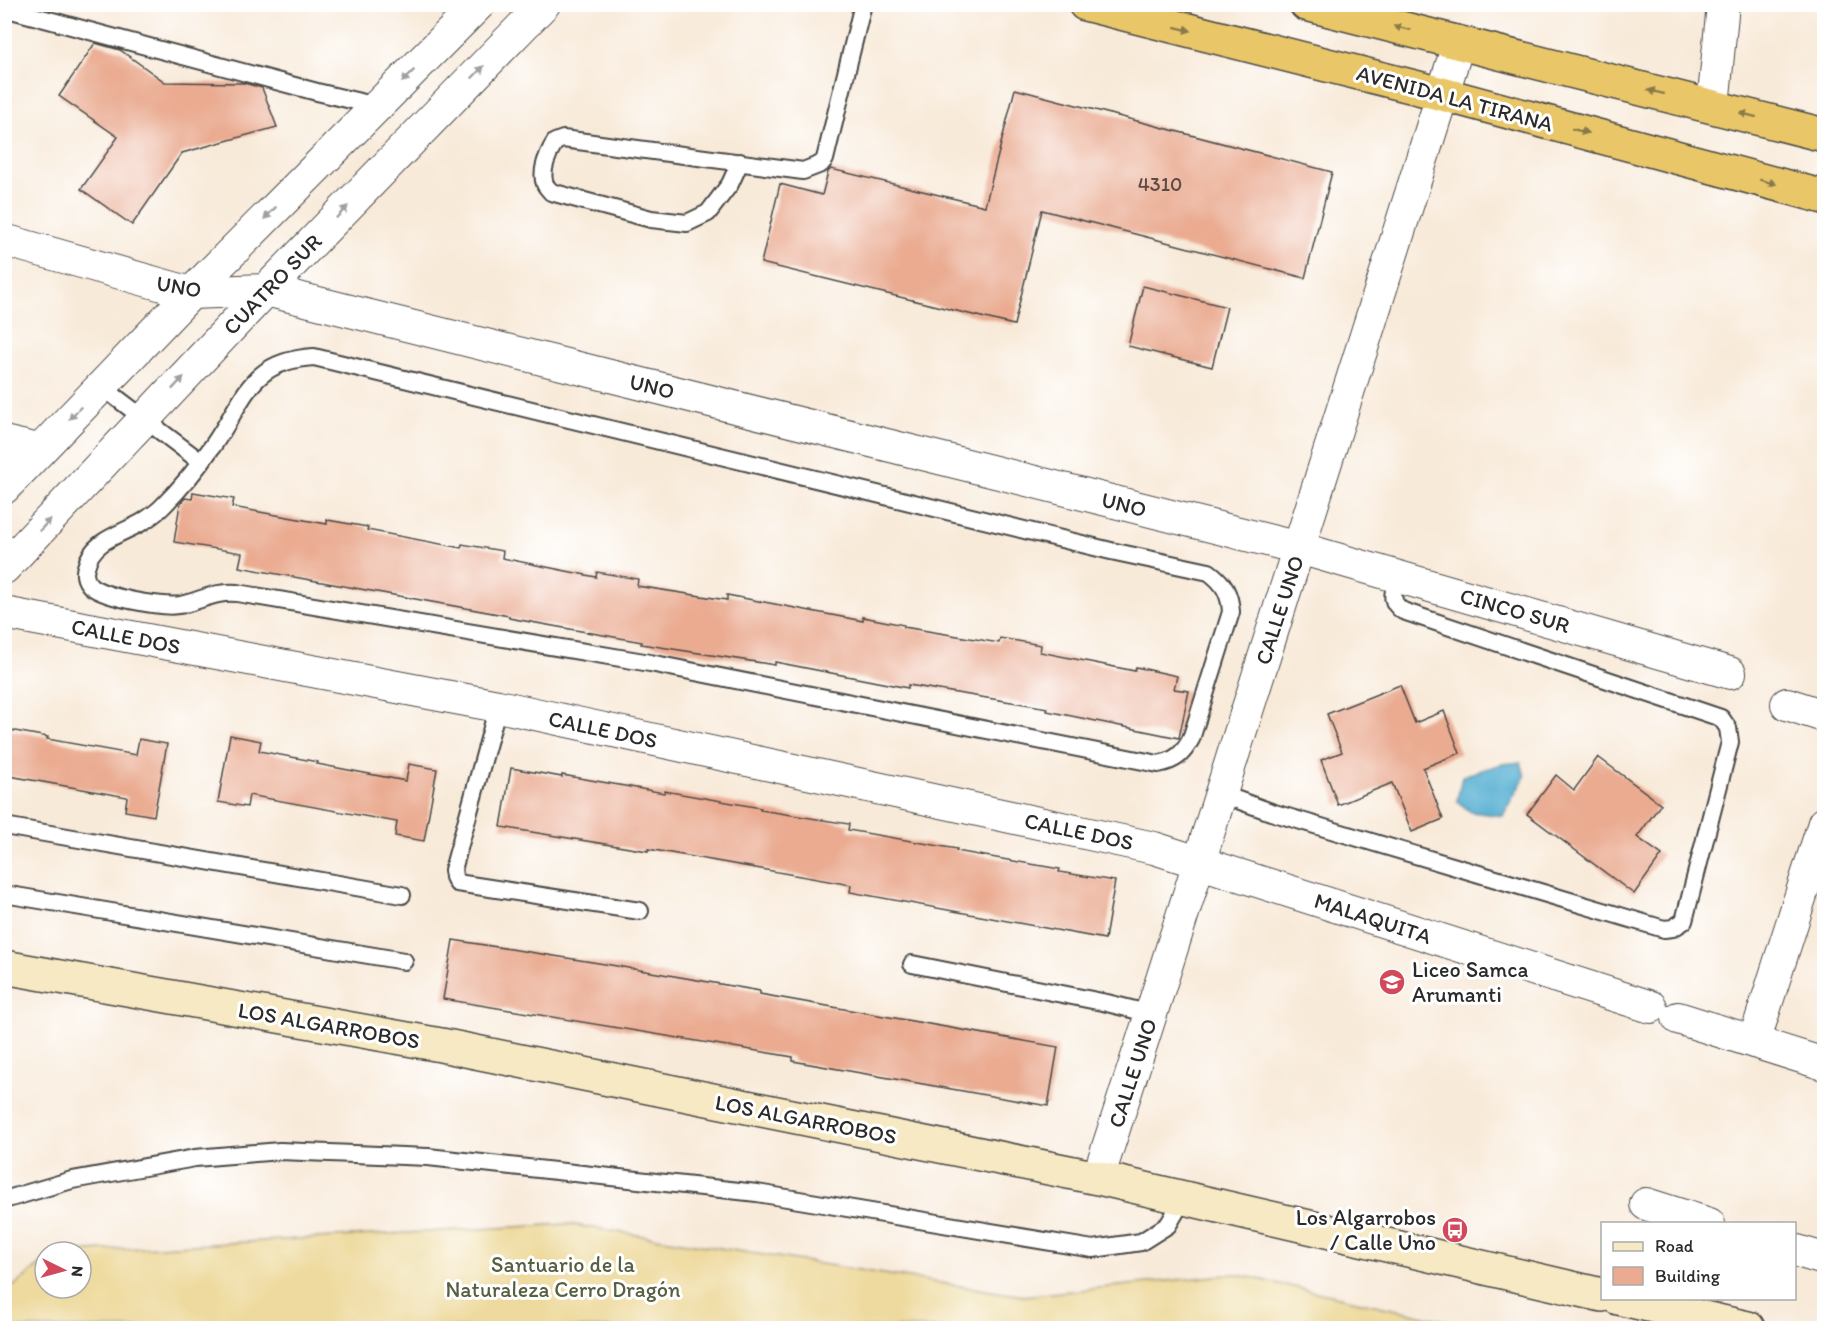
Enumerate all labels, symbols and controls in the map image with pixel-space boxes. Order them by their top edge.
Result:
one-way arrow [1393,23,1411,33]
one-way arrow [1173,24,1192,34]
street label: AVENIDA LA TIRANA [1354,59,1556,138]
one-way arrow [471,65,485,80]
one-way arrow [401,68,415,83]
one-way arrow [1647,87,1665,97]
one-way arrow [1739,110,1758,120]
one-way arrow [1571,127,1589,136]
house number: 4310 [1138,172,1182,196]
one-way arrow [1759,177,1777,187]
one-way arrow [334,205,348,219]
one-way arrow [263,206,277,221]
street label: CUATRO SUR [217,228,328,341]
street label: UNO [154,269,204,304]
street label: UNO [627,368,677,405]
one-way arrow [171,376,185,391]
one-way arrow [69,406,83,420]
street label: UNO [1099,486,1149,523]
one-way arrow [37,519,51,533]
street label: CALLE UNO [1249,552,1310,668]
street label: CINCO SUR [1457,582,1573,639]
street label: CALLE DOS [69,613,183,660]
street label: CALLE DOS [546,705,660,754]
street label: CALLE DOS [1022,807,1136,856]
street label: MALAQUITA [1311,887,1435,950]
place label: Liceo Samca Arumanti [1412,956,1528,1008]
school or university icon: Liceo Samca Arumanti [1377,967,1407,997]
street label: LOS ALGARROBOS [236,996,422,1055]
street label: CALLE UNO [1102,1015,1163,1131]
street label: LOS ALGARROBOS [713,1089,899,1150]
place label: Los Algarrobos / Calle Uno [1296,1204,1436,1256]
bus stop icon: Los Algarrobos / Calle Uno [1440,1215,1470,1245]
legend [1601,1222,1796,1300]
text: Road [1655,1235,1694,1257]
north arrow [33,1240,93,1300]
park label: Santuario de la Naturaleza Cerro Dragón [445,1251,681,1303]
text: N [68,1265,87,1277]
text: Building [1655,1265,1721,1287]

